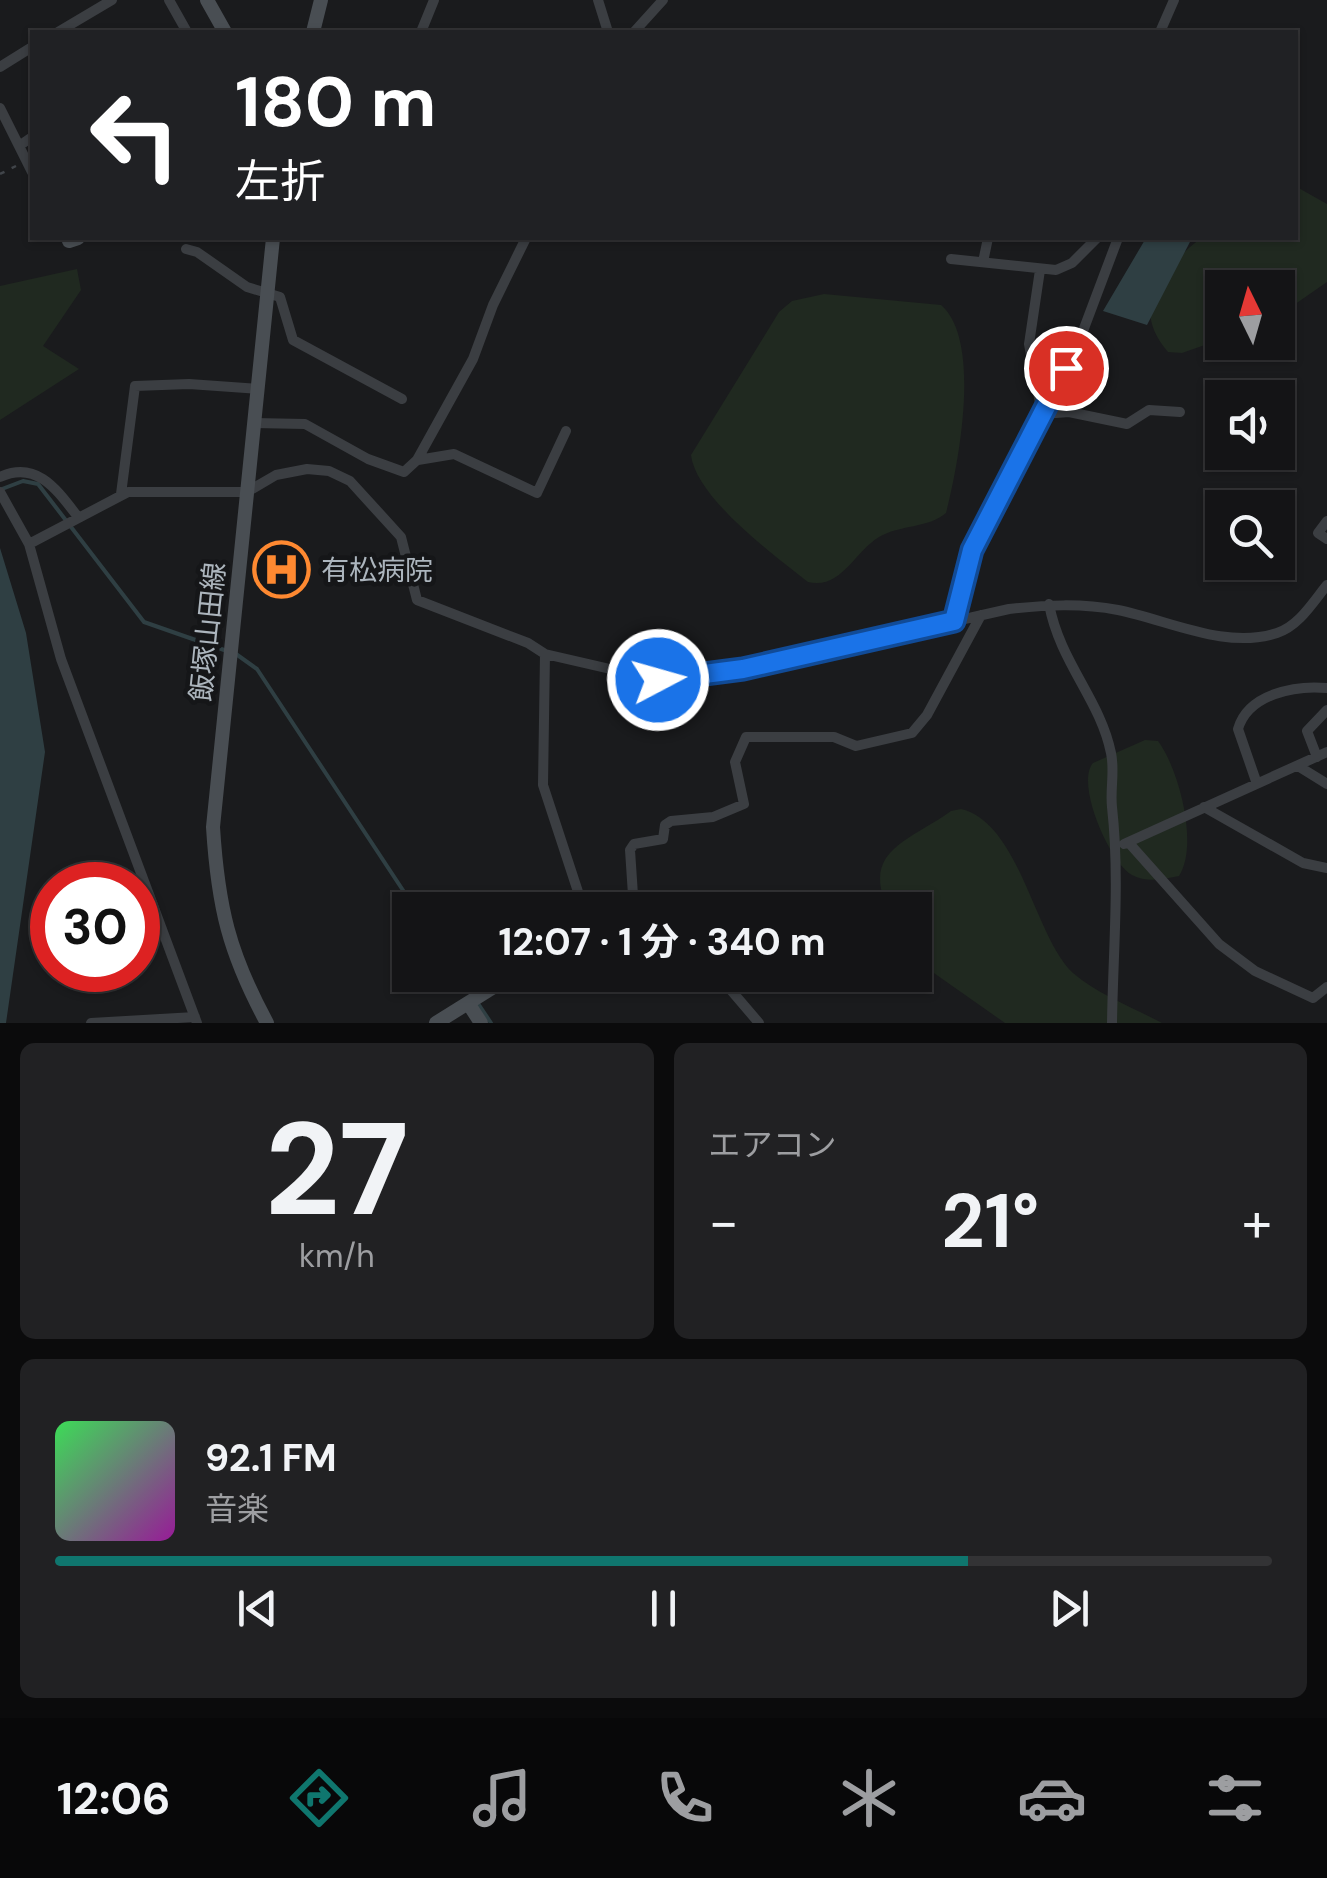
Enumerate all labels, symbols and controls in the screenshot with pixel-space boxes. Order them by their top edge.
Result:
text: 180 m [235,57,436,148]
icon: left [70,70,200,200]
text: 左折 [235,152,325,211]
north arrow [1205,270,1295,360]
map controls [1205,270,1295,580]
pin [1024,326,1109,411]
icon: arrive [1039,341,1094,396]
button: sound [1205,380,1295,470]
button: search [1205,490,1295,580]
hospital icon: 有松病院 [252,540,312,600]
place label: 有松病院 [321,552,433,589]
street label: 飯塚山田線 [182,560,234,704]
position arrow [606,628,710,732]
speed limit sign: 30 [30,862,160,992]
text: 12:07 · 1 分 · 340 m [498,917,826,967]
text: 27 [265,1085,409,1254]
text: エアコン [709,1124,837,1166]
text: 21° [941,1173,1039,1270]
text: − [709,1186,739,1258]
text: + [1242,1186,1272,1258]
text: km/h [299,1235,375,1277]
text: 92.1 FM [205,1433,337,1483]
text: 音楽 [205,1488,269,1530]
icon: previous [230,1581,285,1636]
icon: pause [636,1581,691,1636]
icon: next [1042,1581,1097,1636]
icon: directions [284,1763,354,1833]
icon: music [467,1763,537,1833]
icon: phone [650,1763,720,1833]
icon: climate [834,1763,904,1833]
icon: car [1017,1763,1087,1833]
icon: filters [1200,1763,1270,1833]
text: 12:06 [57,1769,171,1828]

